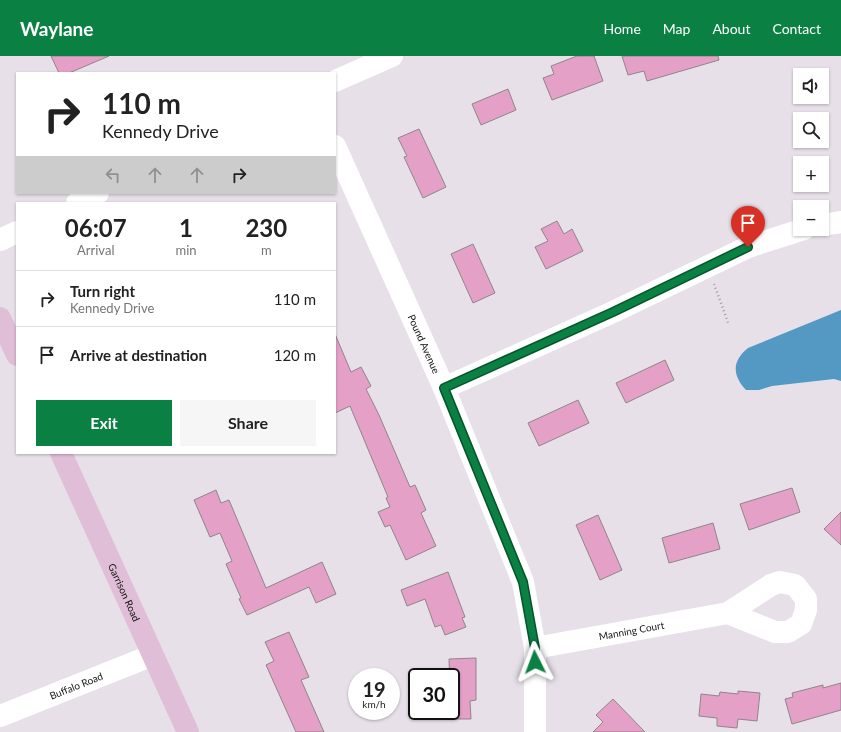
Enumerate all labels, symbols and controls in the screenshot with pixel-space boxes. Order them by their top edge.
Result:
text: Waylane [20,17,93,40]
text: Home [603,20,641,37]
text: Map [663,20,690,37]
text: About [712,20,750,37]
text: Contact [772,20,821,37]
map controls [793,68,829,236]
button: sound [793,68,829,104]
text: 110 m [102,86,181,120]
icon: right [36,88,88,140]
button: search [793,112,829,148]
text: Kennedy Drive [102,120,219,142]
button: + [793,156,829,192]
icon: left [102,164,124,186]
icon: ahead [144,164,166,186]
icon: ahead [186,164,208,186]
icon: right [228,164,250,186]
button: − [793,200,829,236]
pin [731,206,765,247]
icon: arrive [737,212,759,234]
text: 06:07 [65,213,127,242]
text: 1 [179,213,193,242]
text: 230 [245,213,287,242]
text: Arrival [77,242,114,258]
text: min [176,242,197,258]
text: m [261,242,272,258]
text: Turn right [70,282,135,300]
icon: right [36,288,58,310]
text: 110 m [274,290,316,308]
text: Kennedy Drive [70,300,154,316]
street label: Pound Avenue [406,312,443,375]
icon: arrive [36,344,58,366]
text: Arrive at destination [70,346,207,364]
text: 120 m [274,346,316,364]
button: Exit [36,400,172,446]
button: Share [180,400,316,446]
street label: Garrison Road [106,561,143,623]
street label: Manning Court [598,619,665,642]
position arrow [514,641,556,683]
speed limit sign: 30 [408,668,460,720]
street label: Buffalo Road [48,670,105,702]
text: 19 [362,677,386,701]
text: km/h [362,698,386,710]

